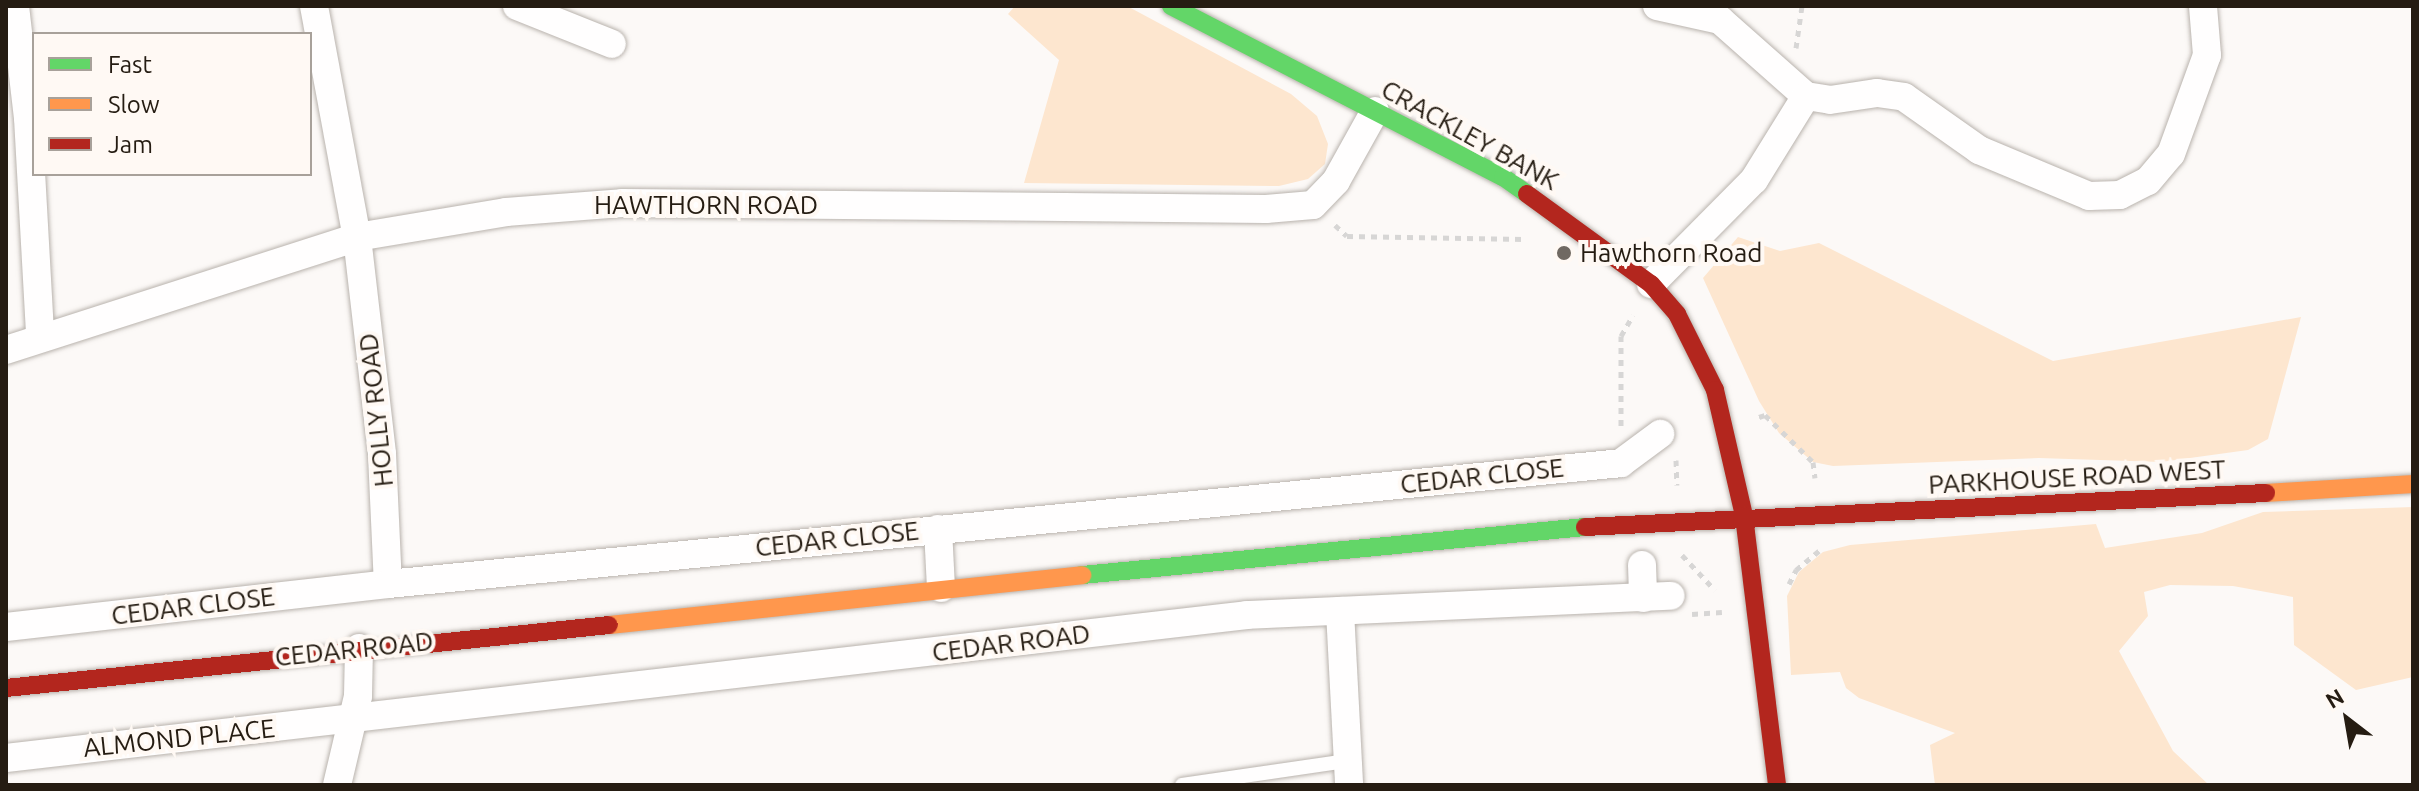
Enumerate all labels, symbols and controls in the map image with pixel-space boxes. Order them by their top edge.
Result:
legend [32,32,312,176]
text: Fast [108,51,152,78]
street label: CRACKLEY BANK [1376,73,1564,197]
text: Slow [108,91,160,118]
text: Jam [108,131,153,158]
street label: HAWTHORN ROAD [594,189,818,221]
place label: Hawthorn Road [1580,237,1762,269]
marker: Hawthorn Road [1555,244,1573,262]
street label: HOLLY ROAD [352,332,400,488]
street label: CEDAR CLOSE [1399,452,1565,500]
street label: PARKHOUSE ROAD WEST [1928,454,2226,500]
street label: CEDAR CLOSE [754,515,920,563]
street label: CEDAR CLOSE [109,580,277,632]
street label: CEDAR ROAD [930,618,1092,668]
street label: CEDAR ROAD [273,625,435,673]
north arrow [2307,679,2387,759]
text: N [2321,683,2348,713]
street label: ALMOND PLACE [82,712,276,764]

